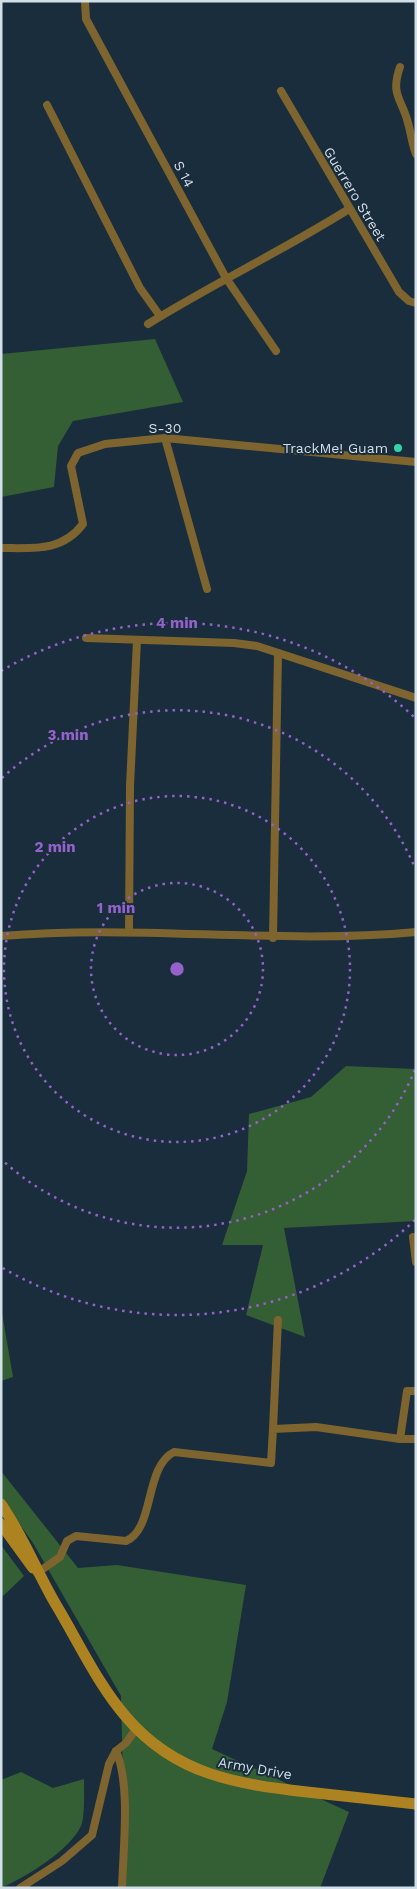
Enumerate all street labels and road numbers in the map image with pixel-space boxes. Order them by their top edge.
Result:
street label: Guerrero Street [321,144,389,244]
street label: S 14 [170,158,198,190]
street label: S-30 [149,420,181,436]
street label: Army Drive [217,1754,293,1782]

